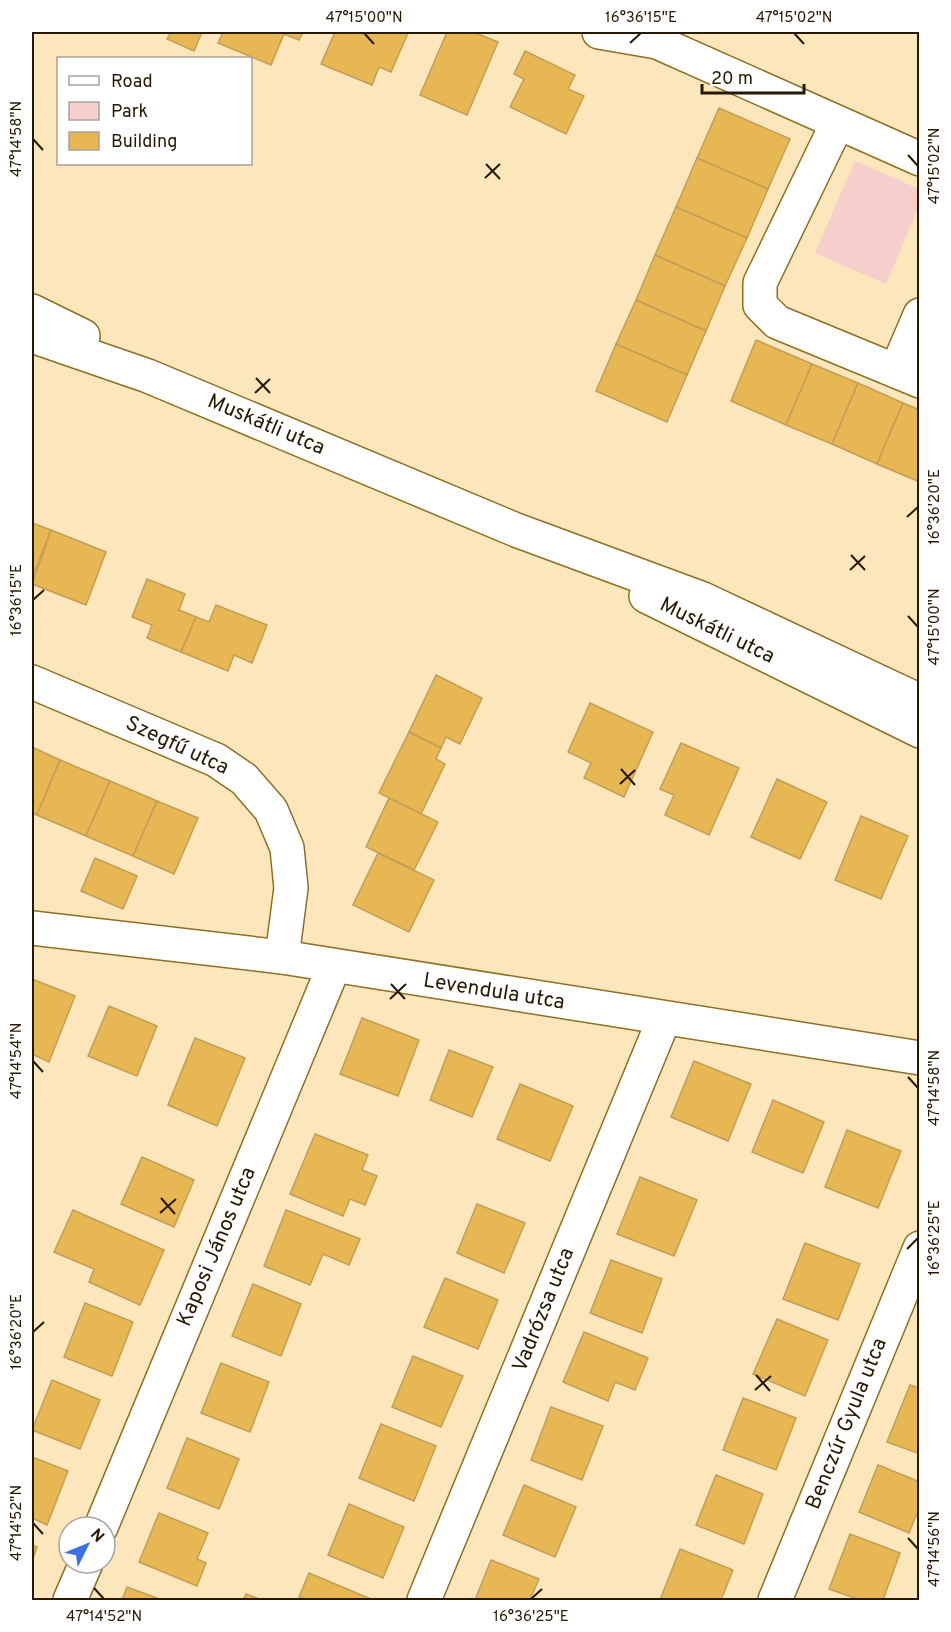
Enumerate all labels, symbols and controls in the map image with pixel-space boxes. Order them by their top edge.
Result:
text: 47°15'00"N [325,9,403,28]
text: 16°36'15"E [605,9,677,28]
text: 47°15'02"N [756,9,832,28]
legend [57,57,252,165]
scale bar [702,57,804,95]
text: 20 m [711,68,753,91]
text: Road [111,71,153,94]
text: 47°14'58"N [8,101,27,177]
text: Park [111,101,148,124]
text: 47°15'02"N [926,128,945,204]
text: Building [111,131,177,154]
street label: Muskátli utca [203,388,329,462]
text: 16°36'20"E [926,469,945,545]
text: 16°36'15"E [8,564,27,636]
text: 47°15'00"N [926,588,945,666]
street label: Muskátli utca [655,591,779,671]
street label: Szegfű utca [121,710,233,782]
street label: Levendula utca [421,967,567,1017]
text: 47°14'54"N [8,1023,27,1099]
text: 47°14'58"N [926,1050,945,1126]
street label: Kaposi János utca [171,1163,263,1331]
text: 16°36'25"E [926,1200,945,1276]
street label: Vadrózsa utca [507,1244,581,1376]
text: 16°36'20"E [8,1294,27,1370]
street label: Benczúr Gyula utca [800,1334,894,1514]
text: 47°14'52"N [8,1485,27,1561]
text: 47°14'56"N [926,1511,945,1587]
north arrow [57,1515,117,1575]
text: N [85,1525,108,1547]
text: 47°14'52"N [66,1608,142,1627]
text: 16°36'25"E [493,1608,569,1627]

